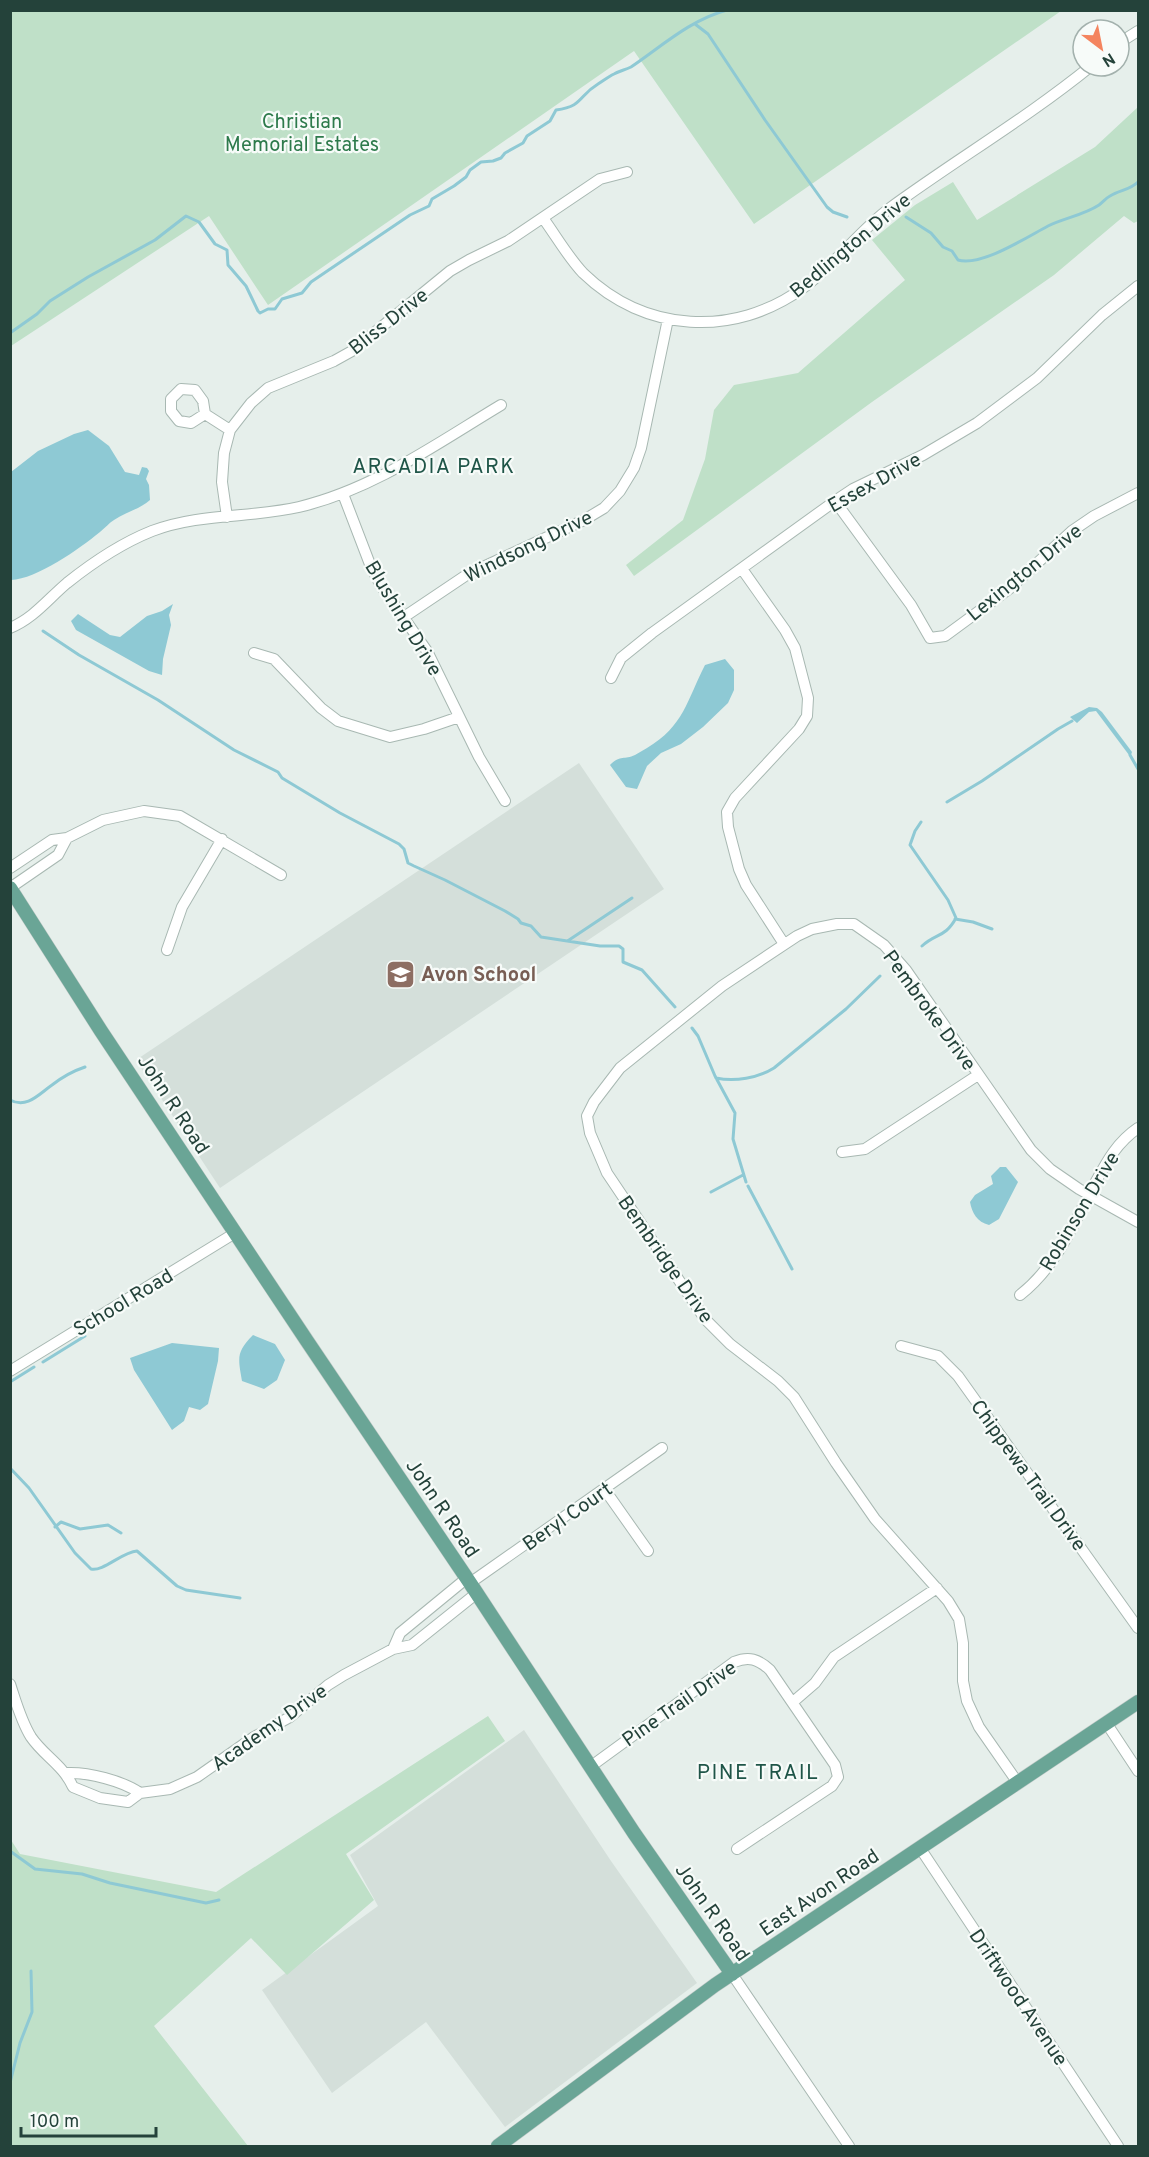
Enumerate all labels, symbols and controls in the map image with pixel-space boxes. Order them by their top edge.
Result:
north arrow [1071,18,1131,78]
text: N [1098,47,1118,71]
park label: Christian Memorial Estates [225,110,379,159]
street label: Bedlington Drive [785,188,917,305]
street label: Bliss Drive [344,283,434,362]
street label: Essex Drive [824,447,926,520]
district label: ARCADIA PARK [352,454,516,481]
street label: Windsong Drive [460,505,597,590]
street label: Lexington Drive [962,519,1088,628]
street label: Blushing Drive [358,557,447,682]
street label: Pembroke Drive [876,946,981,1077]
school or university icon: Avon School [384,958,416,990]
place label: Avon School [421,963,536,989]
street label: John R Road [130,1050,214,1160]
street label: Robinson Drive [1035,1147,1127,1277]
street label: Bembridge Drive [611,1191,718,1329]
street label: School Road [69,1264,179,1344]
street label: Chippewa Trail Drive [964,1395,1091,1557]
street label: John R Road [399,1455,484,1564]
street label: Beryl Court [518,1477,618,1558]
street label: Pine Trail Drive [618,1656,743,1754]
street label: Academy Drive [207,1679,333,1778]
district label: PINE TRAIL [697,1760,819,1787]
street label: East Avon Road [755,1844,885,1943]
street label: John R Road [668,1859,755,1967]
street label: Driftwood Avenue [962,1925,1073,2072]
scale bar [21,2100,156,2138]
text: 100 m [30,2111,79,2134]

